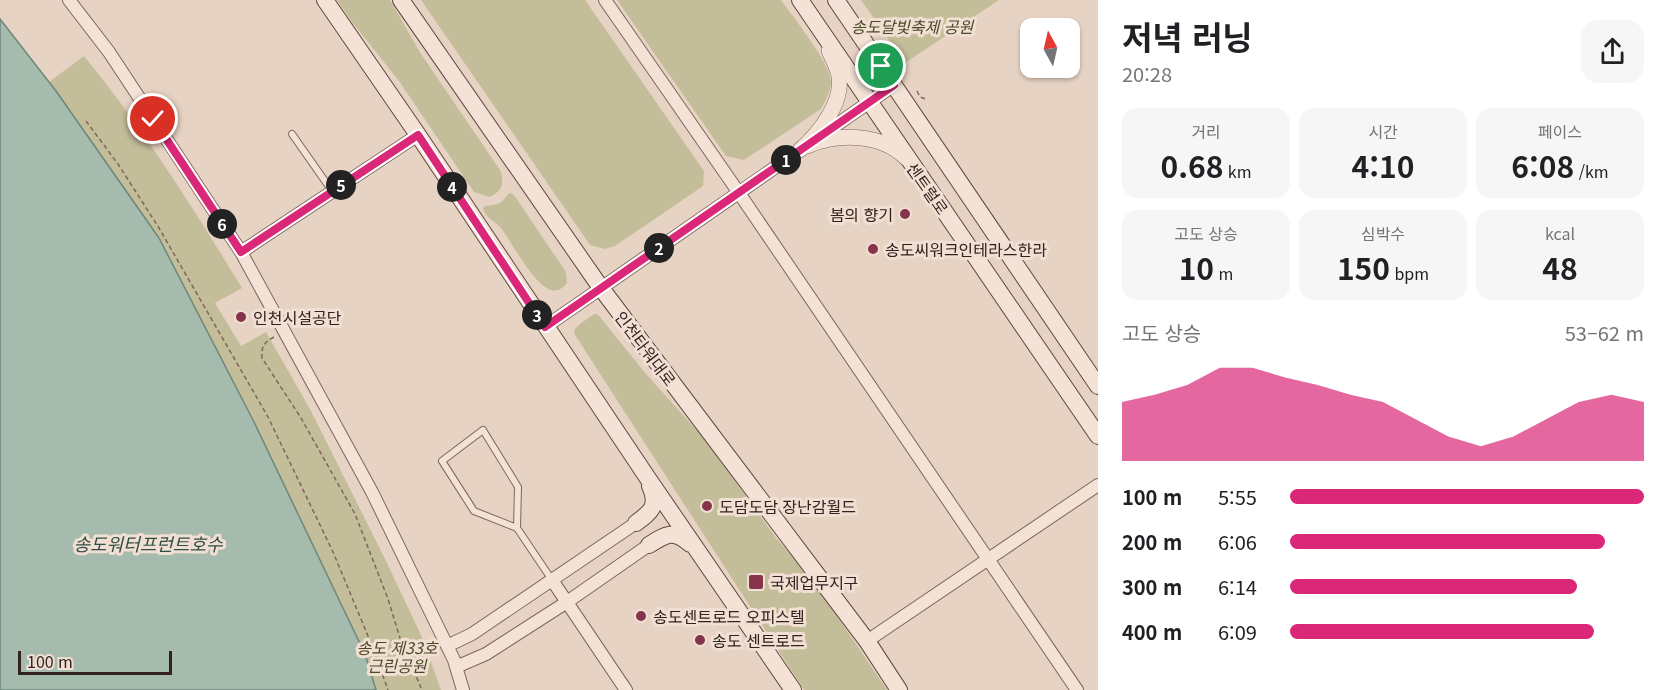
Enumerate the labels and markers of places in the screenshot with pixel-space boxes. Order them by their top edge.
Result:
pin [855,40,906,91]
pin [127,93,178,144]
pin: 1 [771,145,801,175]
pin: 5 [326,170,356,200]
pin: 4 [437,172,467,202]
place label: 봄의 향기 [830,202,893,226]
marker: 봄의 향기 [898,207,912,221]
pin: 6 [207,209,237,239]
pin: 2 [644,233,674,263]
place label: 송도씨워크인테라스한라 [885,237,1047,261]
marker: 송도씨워크인테라스한라 [866,242,880,256]
pin: 3 [522,300,552,330]
place label: 인천시설공단 [253,305,342,329]
marker: 인천시설공단 [234,310,248,324]
place label: 도담도담 장난감월드 [719,494,856,518]
marker: 도담도담 장난감월드 [700,499,714,513]
place label: 국제업무지구 [770,570,858,594]
marker: 국제업무지구 [747,573,765,591]
place label: 송도센트로드 오피스텔 [653,604,805,628]
marker: 송도센트로드 오피스텔 [634,609,648,623]
place label: 송도 센트로드 [712,628,805,652]
marker: 송도 센트로드 [693,633,707,647]

